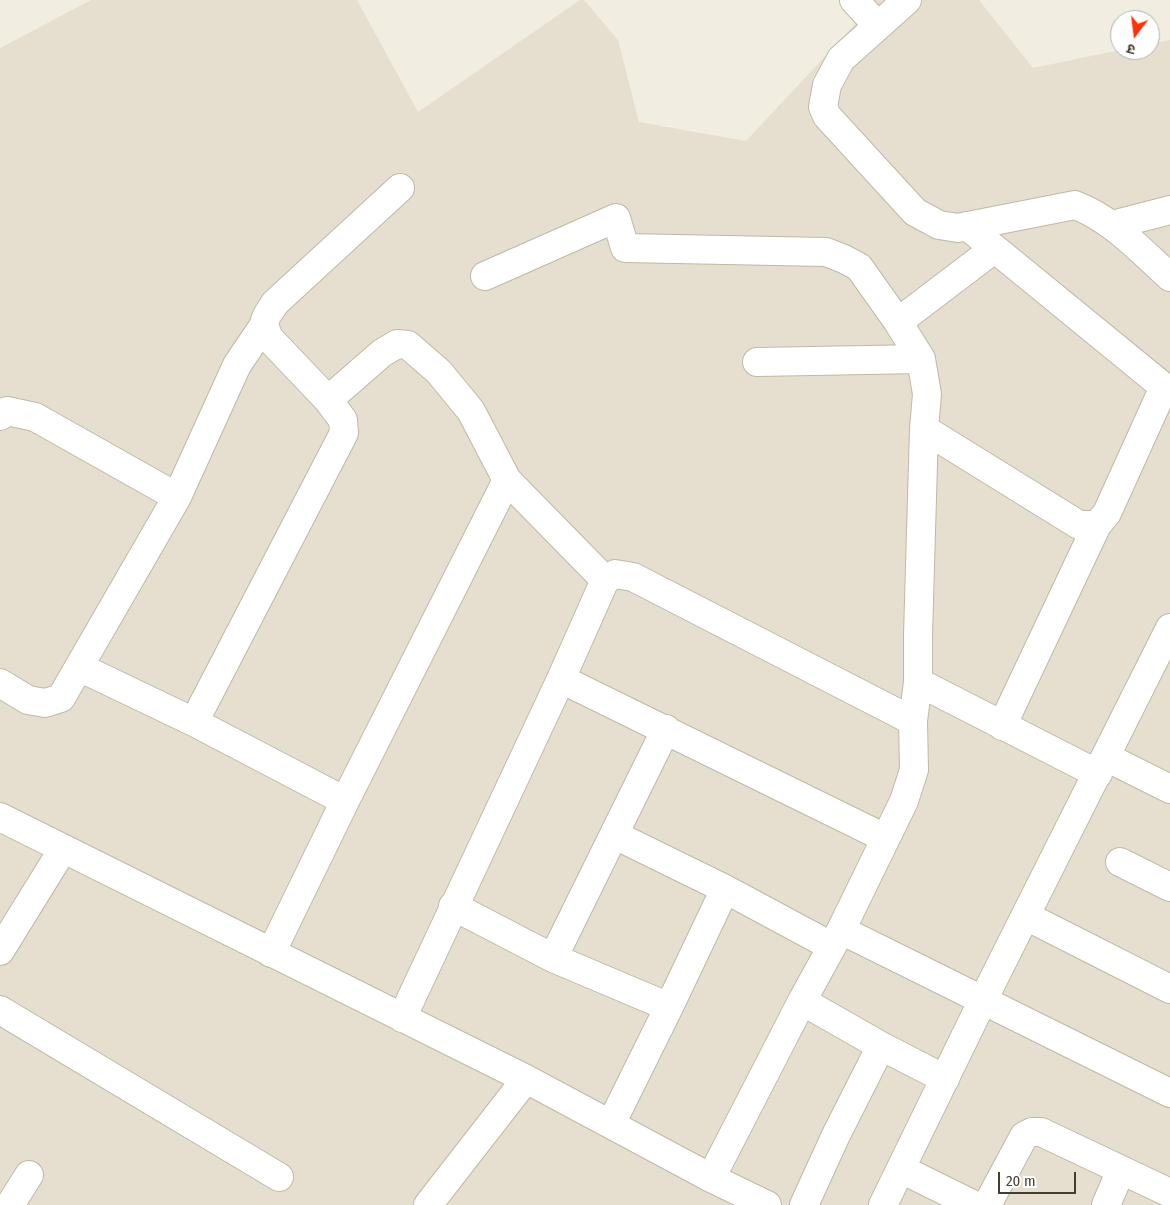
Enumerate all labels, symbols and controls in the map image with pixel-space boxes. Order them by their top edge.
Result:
north arrow [1110,10,1160,60]
text: उ [1125,40,1137,58]
scale bar [1000,1162,1078,1194]
text: 20 m [1006,1172,1036,1190]

